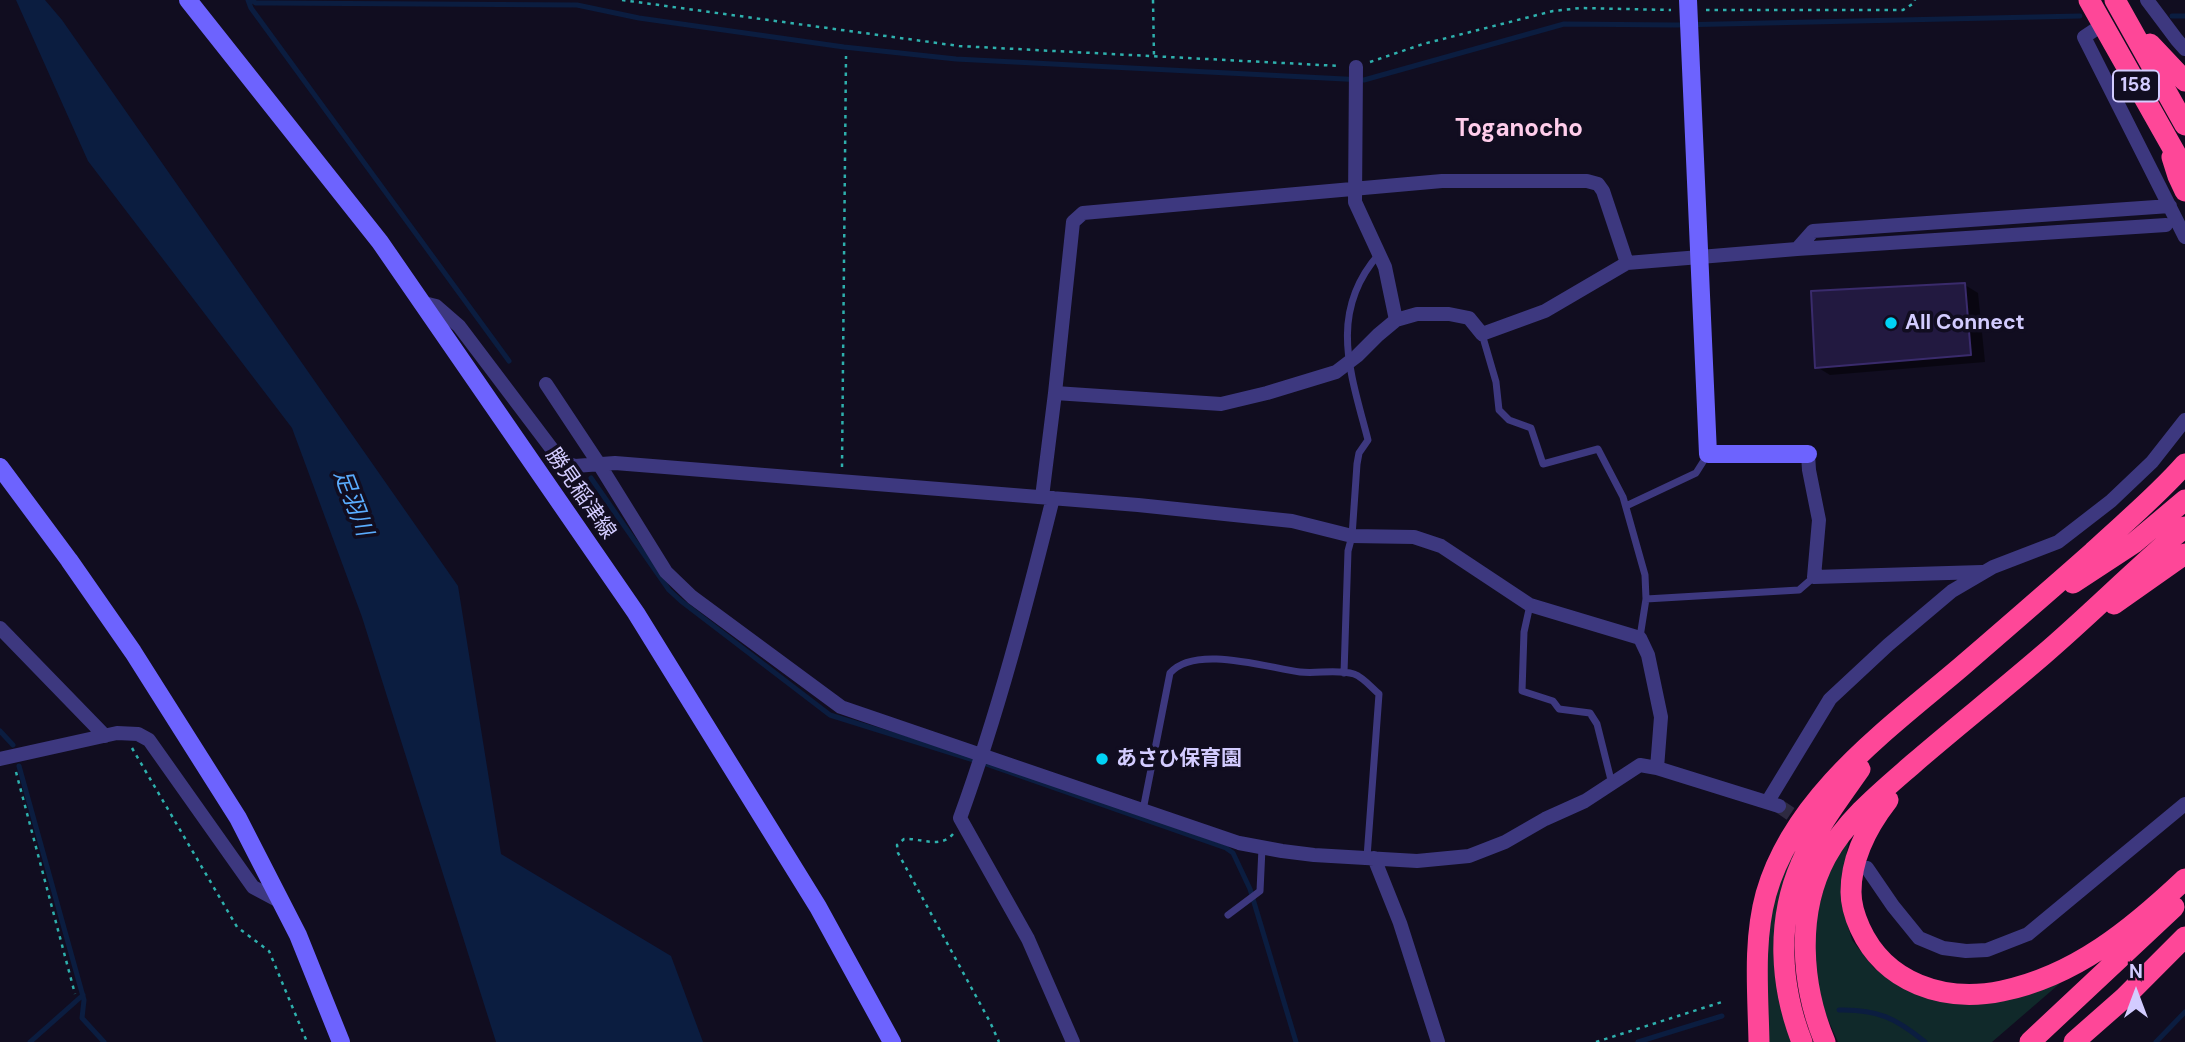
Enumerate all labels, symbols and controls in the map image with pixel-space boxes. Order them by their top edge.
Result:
road number: 158 [2113,71,2159,102]
district label: Toganocho [1455,116,1583,144]
place label: All Connect [1905,310,2025,336]
marker: All Connect [1883,315,1899,331]
street label: 勝見稲津線 [540,444,620,544]
water label: 足羽川 [327,466,377,540]
place label: あさひ保育園 [1116,746,1242,772]
marker: あさひ保育園 [1094,751,1110,767]
north arrow [2101,958,2171,1028]
text: N [2129,959,2143,984]

